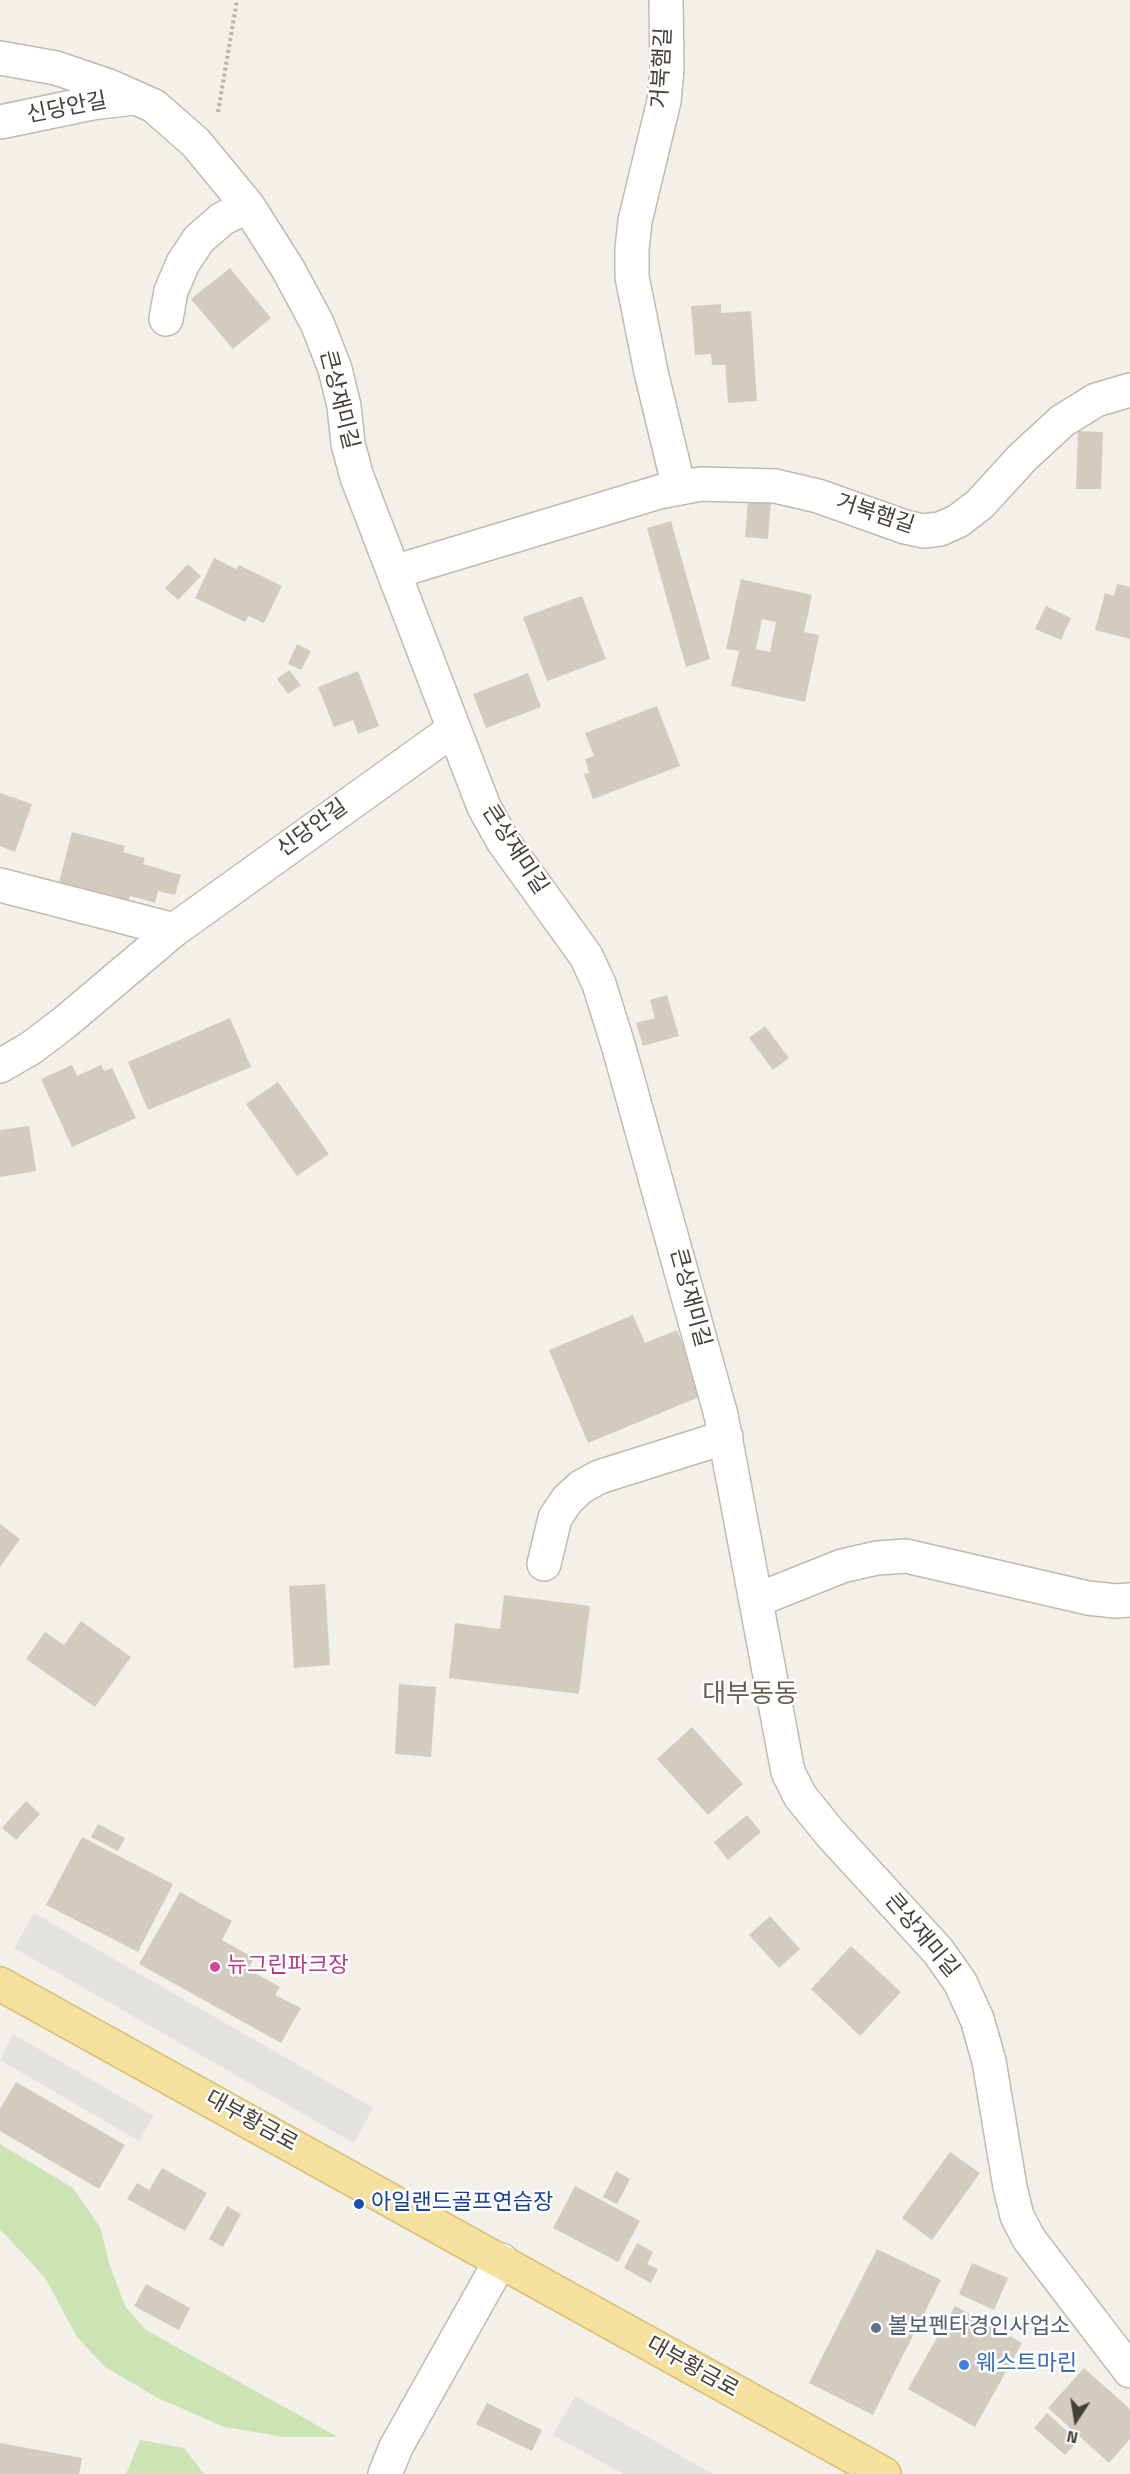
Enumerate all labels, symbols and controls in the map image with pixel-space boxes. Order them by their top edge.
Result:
street label: 거북햄길 [648,27,678,109]
street label: 신당안길 [25,88,109,130]
street label: 큰상재미길 [313,348,363,452]
street label: 거북햄길 [832,490,918,540]
street label: 신당안길 [272,795,354,863]
street label: 큰상재미길 [475,800,553,900]
street label: 큰상재미길 [663,1246,715,1350]
district label: 대부동동 [702,1680,798,1712]
street label: 큰상재미길 [878,1889,964,1983]
place label: 뉴그린파크장 [227,1954,348,1980]
marker: 뉴그린파크장 [208,1960,222,1974]
street label: 대부황금로 [200,2086,302,2158]
place label: 아일랜드골프연습장 [371,2191,553,2217]
marker: 아일랜드골프연습장 [352,2197,366,2211]
place label: 볼보펜타경인사업소 [888,2315,1070,2341]
marker: 볼보펜타경인사업소 [869,2321,883,2335]
street label: 대부황금로 [641,2332,743,2404]
place label: 웨스트마린 [976,2352,1077,2378]
marker: 웨스트마린 [957,2358,971,2372]
north arrow [1046,2390,1106,2450]
text: N [1064,2425,1080,2450]

